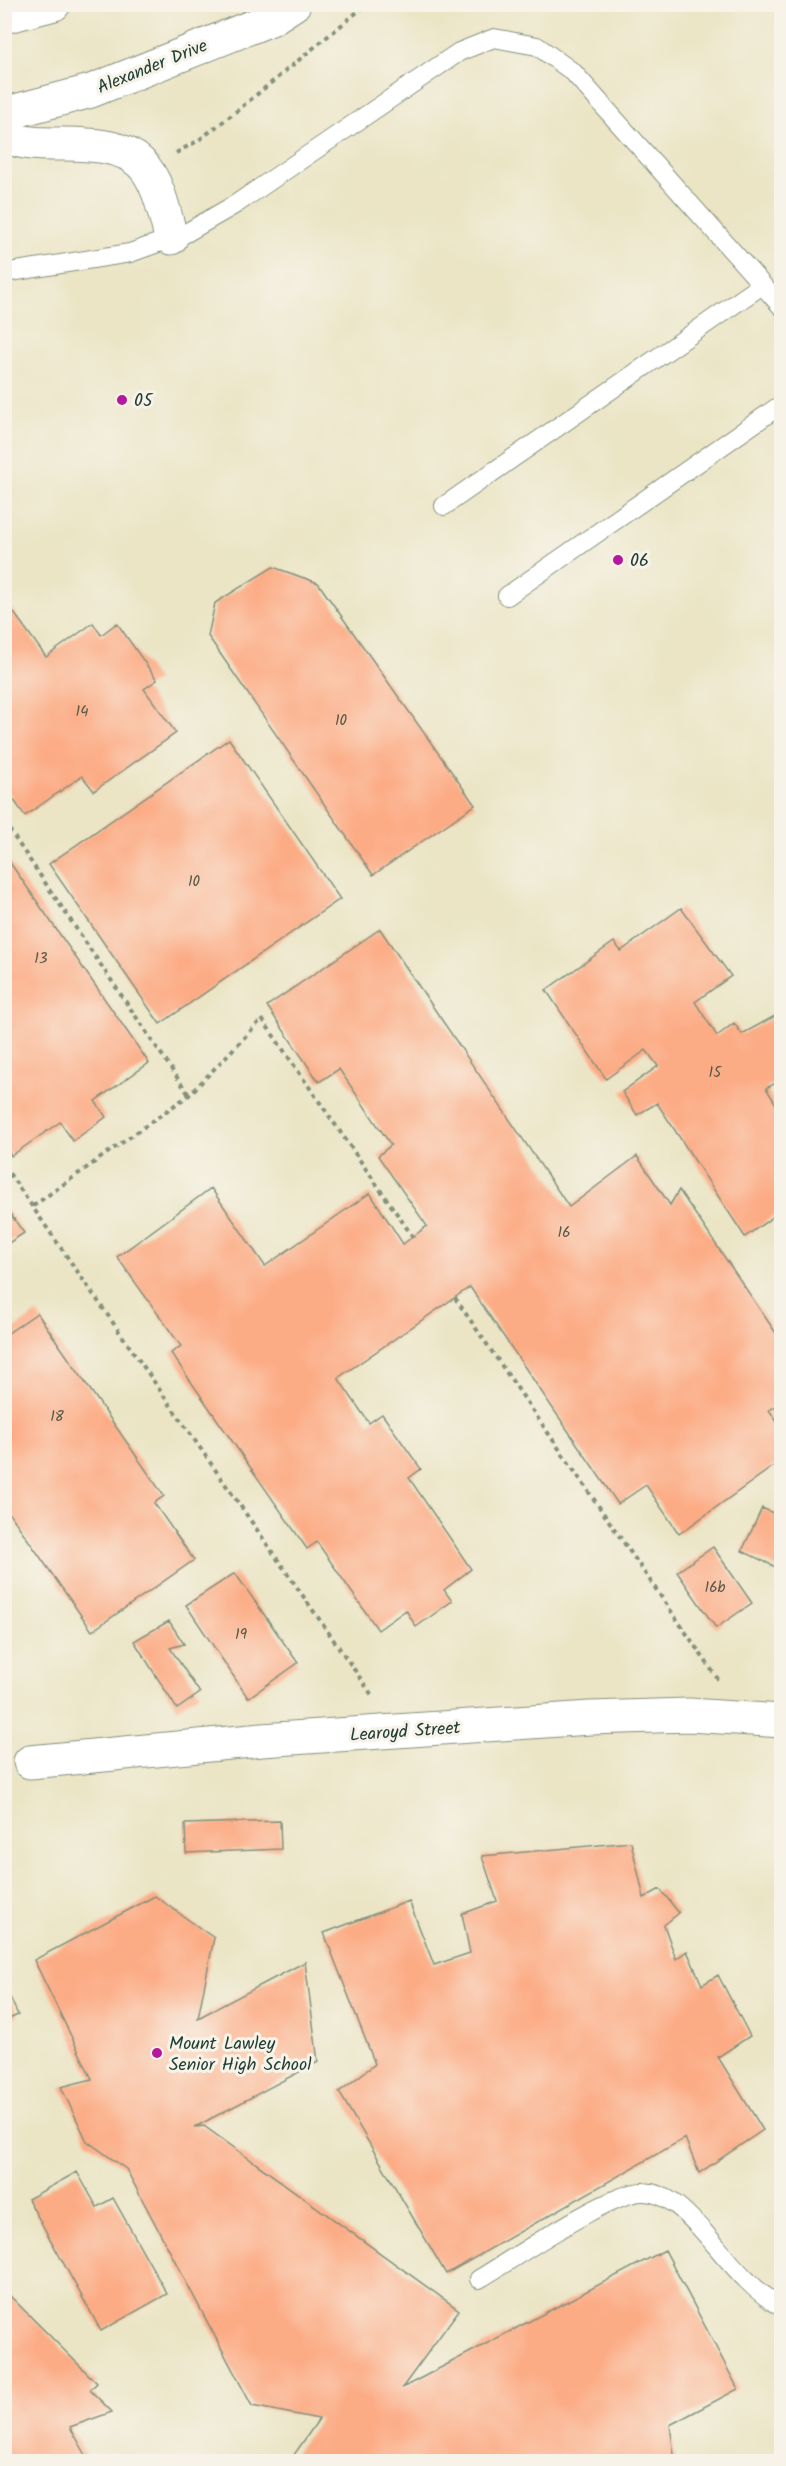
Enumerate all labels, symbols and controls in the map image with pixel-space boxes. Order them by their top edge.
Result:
street label: Alexander Drive [93,32,212,103]
place label: 05 [134,387,154,416]
marker: 05 [115,393,129,407]
place label: 06 [630,547,649,576]
marker: 06 [611,553,625,567]
house number: 14 [76,700,88,724]
house number: 10 [335,709,348,733]
house number: 10 [188,870,201,894]
house number: 13 [34,947,48,971]
house number: 15 [709,1061,722,1085]
house number: 16 [557,1221,571,1245]
house number: 18 [50,1405,65,1429]
house number: 16b [705,1576,726,1600]
house number: 19 [235,1623,248,1647]
street label: Learoyd Street [349,1714,462,1751]
place label: Mount Lawley Senior High School [169,2030,312,2080]
marker: Mount Lawley Senior High School [150,2046,164,2060]

